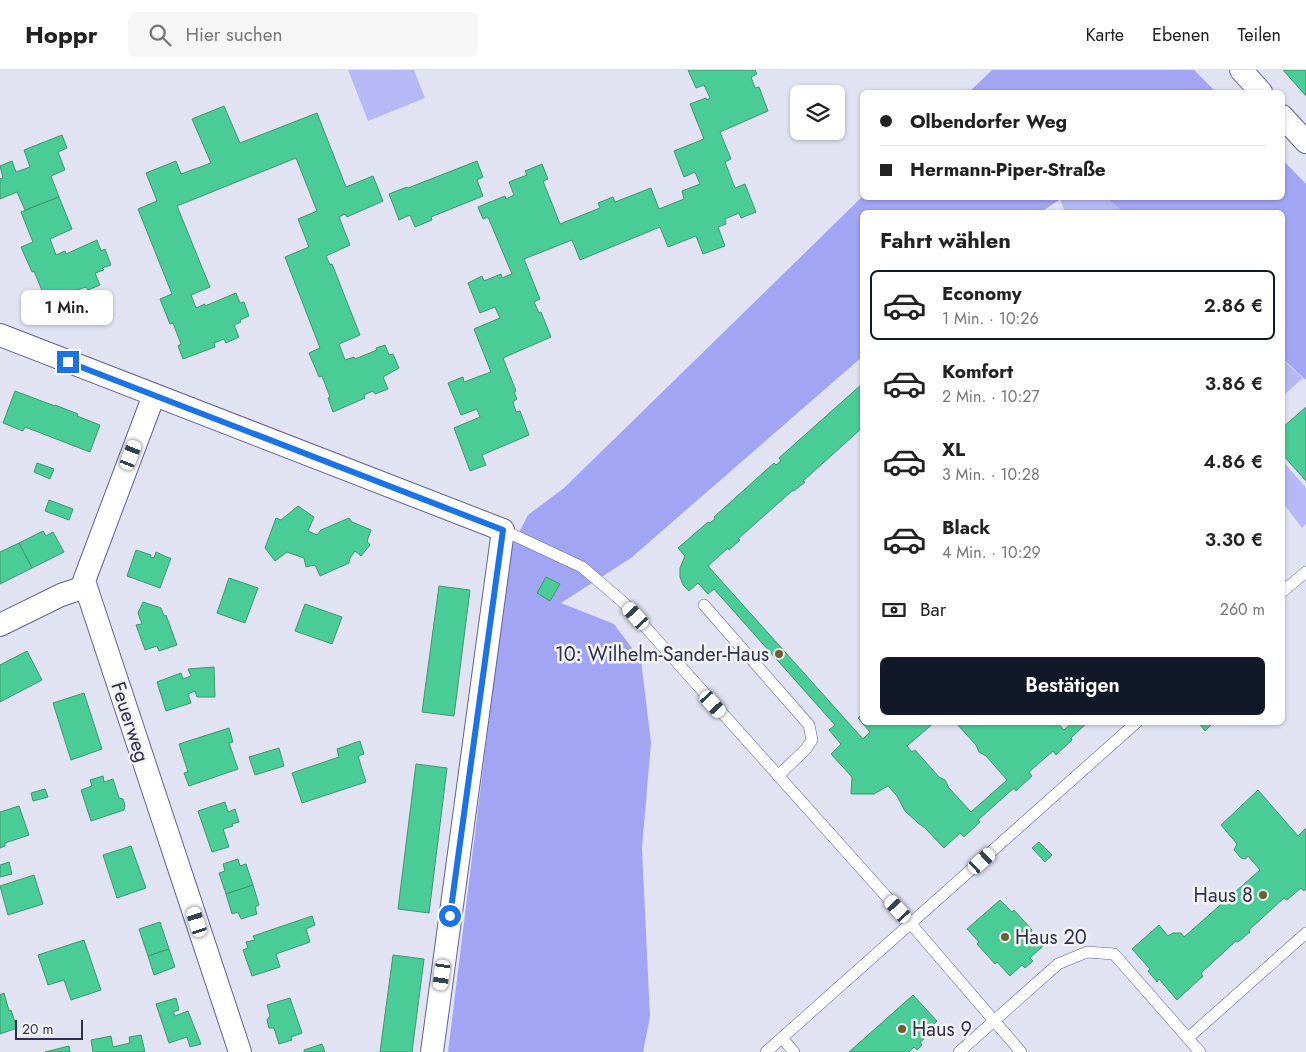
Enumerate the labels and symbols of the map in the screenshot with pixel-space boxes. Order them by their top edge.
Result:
callout: 1 Min. [22,290,114,324]
route end [57,351,79,373]
car [118,438,143,472]
car [620,600,651,632]
place label: 10: Wilhelm-Sander-Haus [555,640,769,669]
marker: 10: Wilhelm-Sander-Haus [773,648,785,660]
street label: Feuerweg [103,678,157,766]
car [697,688,728,720]
car [965,845,998,877]
place label: Haus 8 [1194,881,1253,910]
marker: Haus 8 [1257,889,1269,901]
car [882,893,913,925]
car [185,905,208,939]
route start [439,905,461,927]
place label: Haus 20 [1015,923,1087,952]
marker: Haus 20 [999,931,1011,943]
car [432,959,451,991]
place label: Haus 9 [912,1015,972,1044]
scale bar [15,1017,82,1040]
marker: Haus 9 [896,1023,908,1035]

